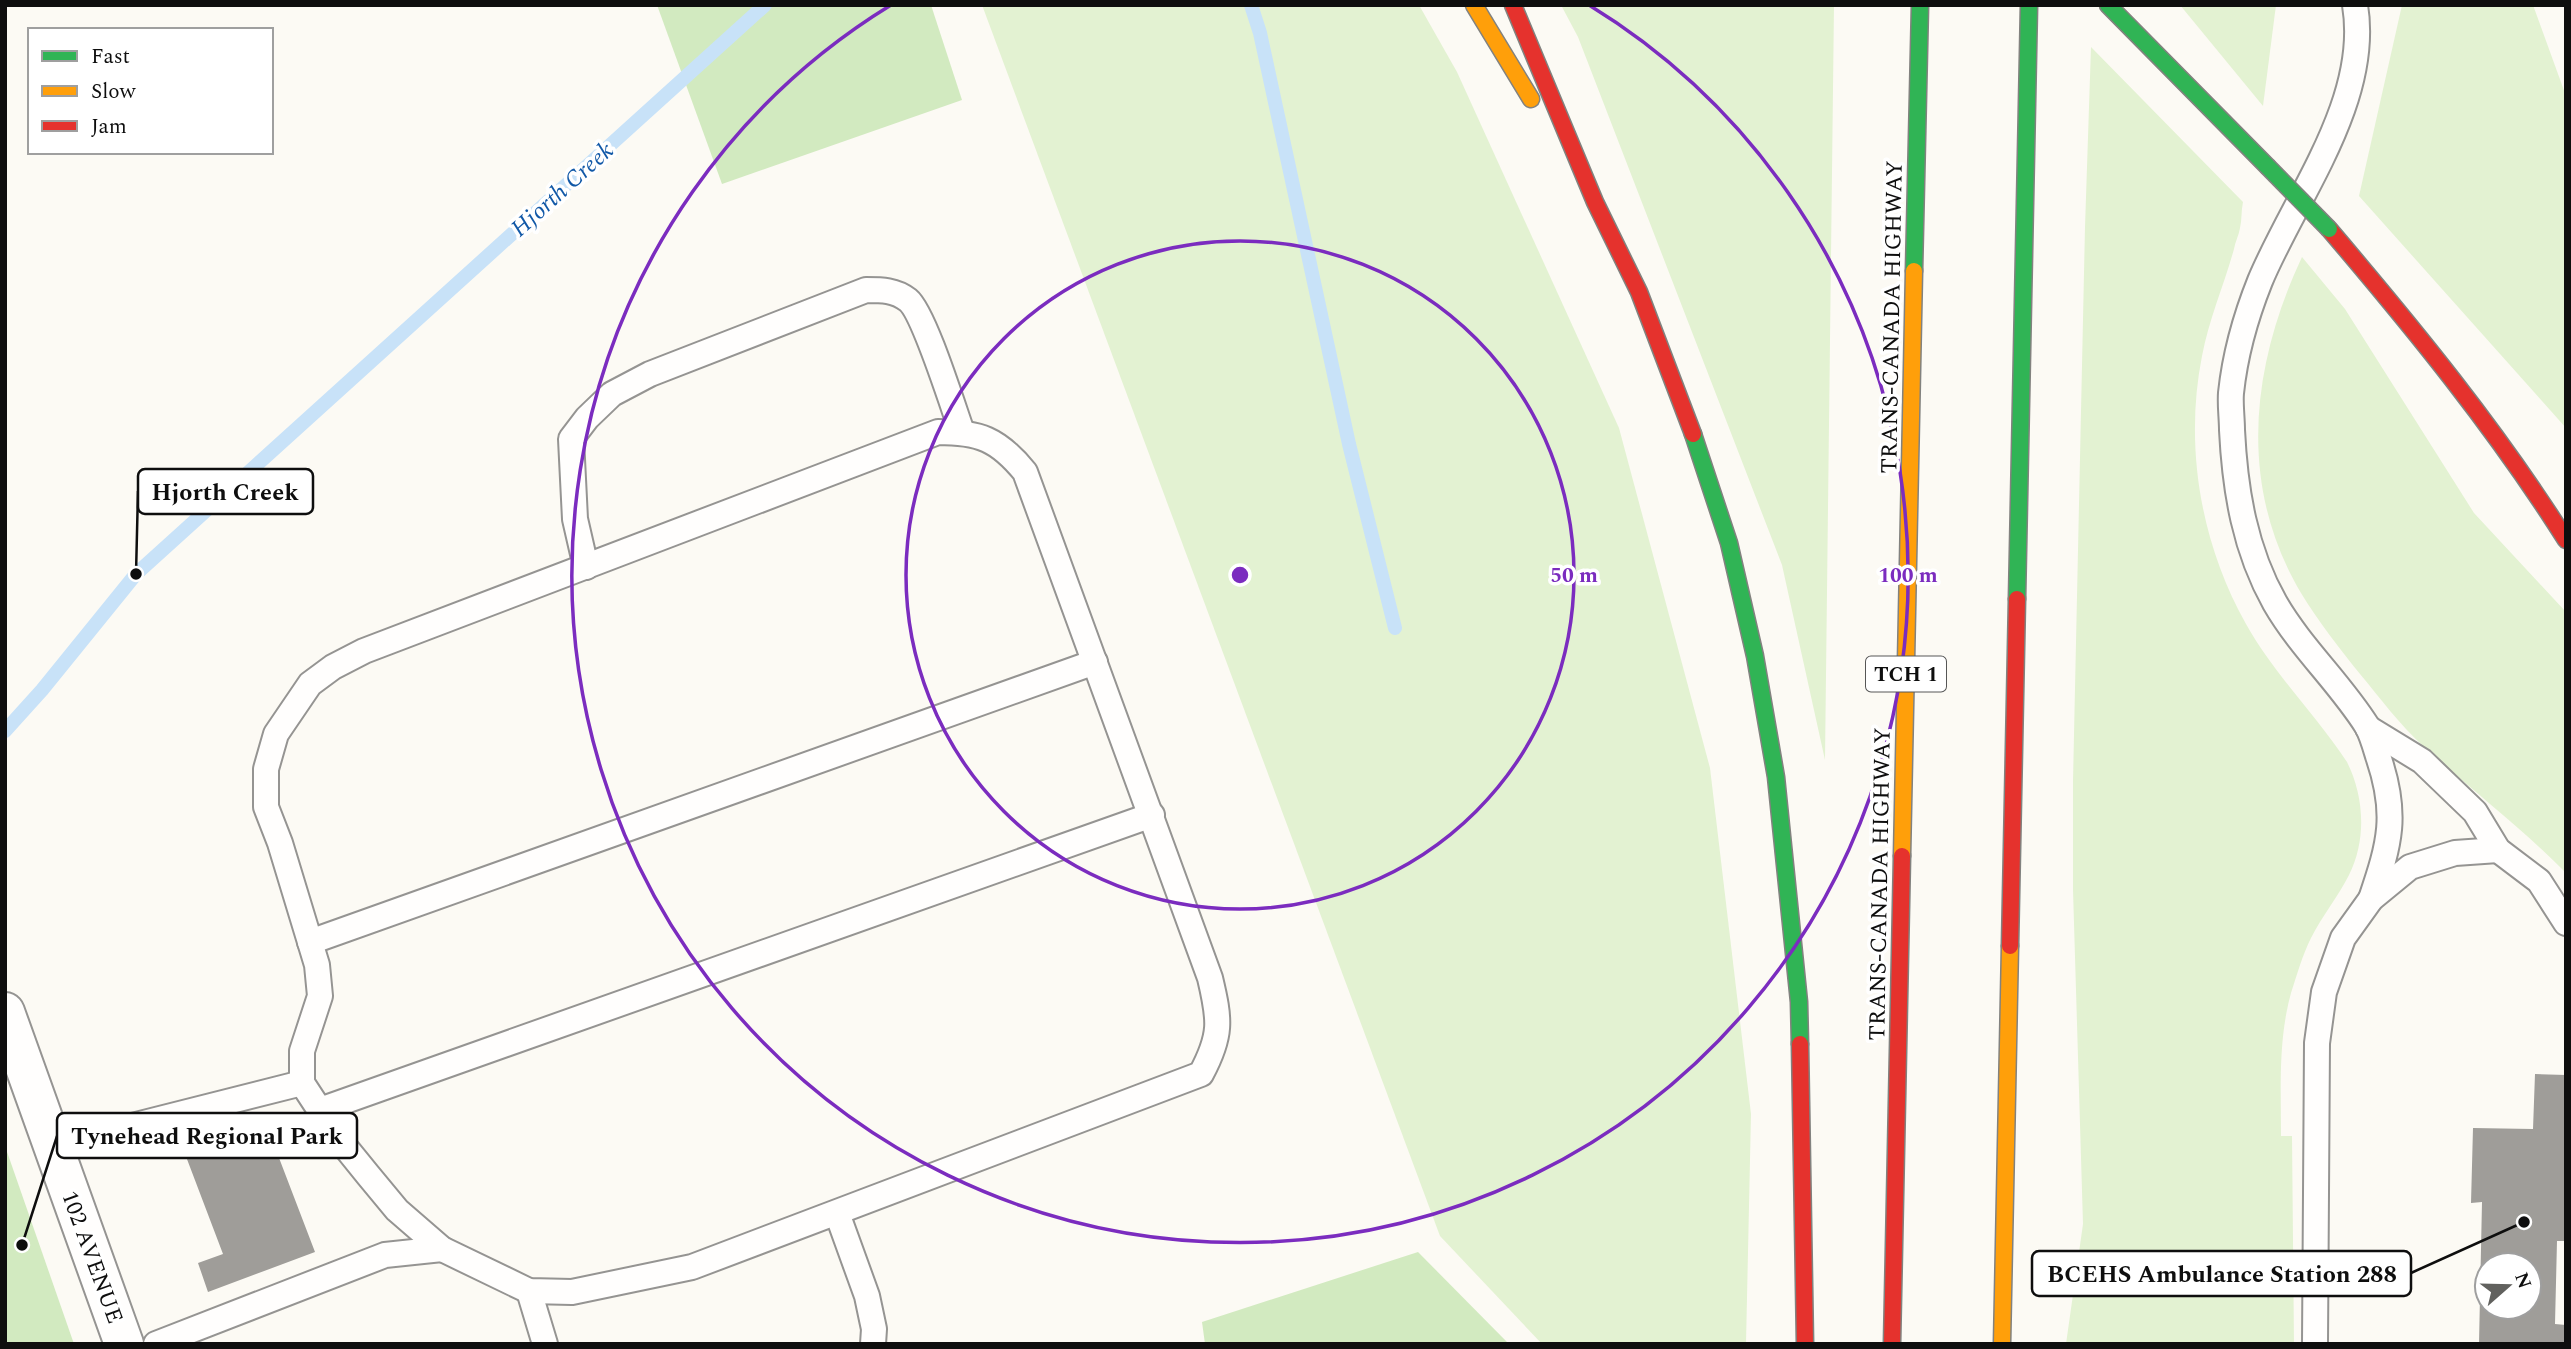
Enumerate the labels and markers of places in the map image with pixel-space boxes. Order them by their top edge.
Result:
callout: Hjorth Creek [138,469,313,514]
centre of rings [1228,563,1252,587]
callout: Tynehead Regional Park [57,1113,357,1158]
callout: BCEHS Ambulance Station 288 [2032,1251,2411,1296]

